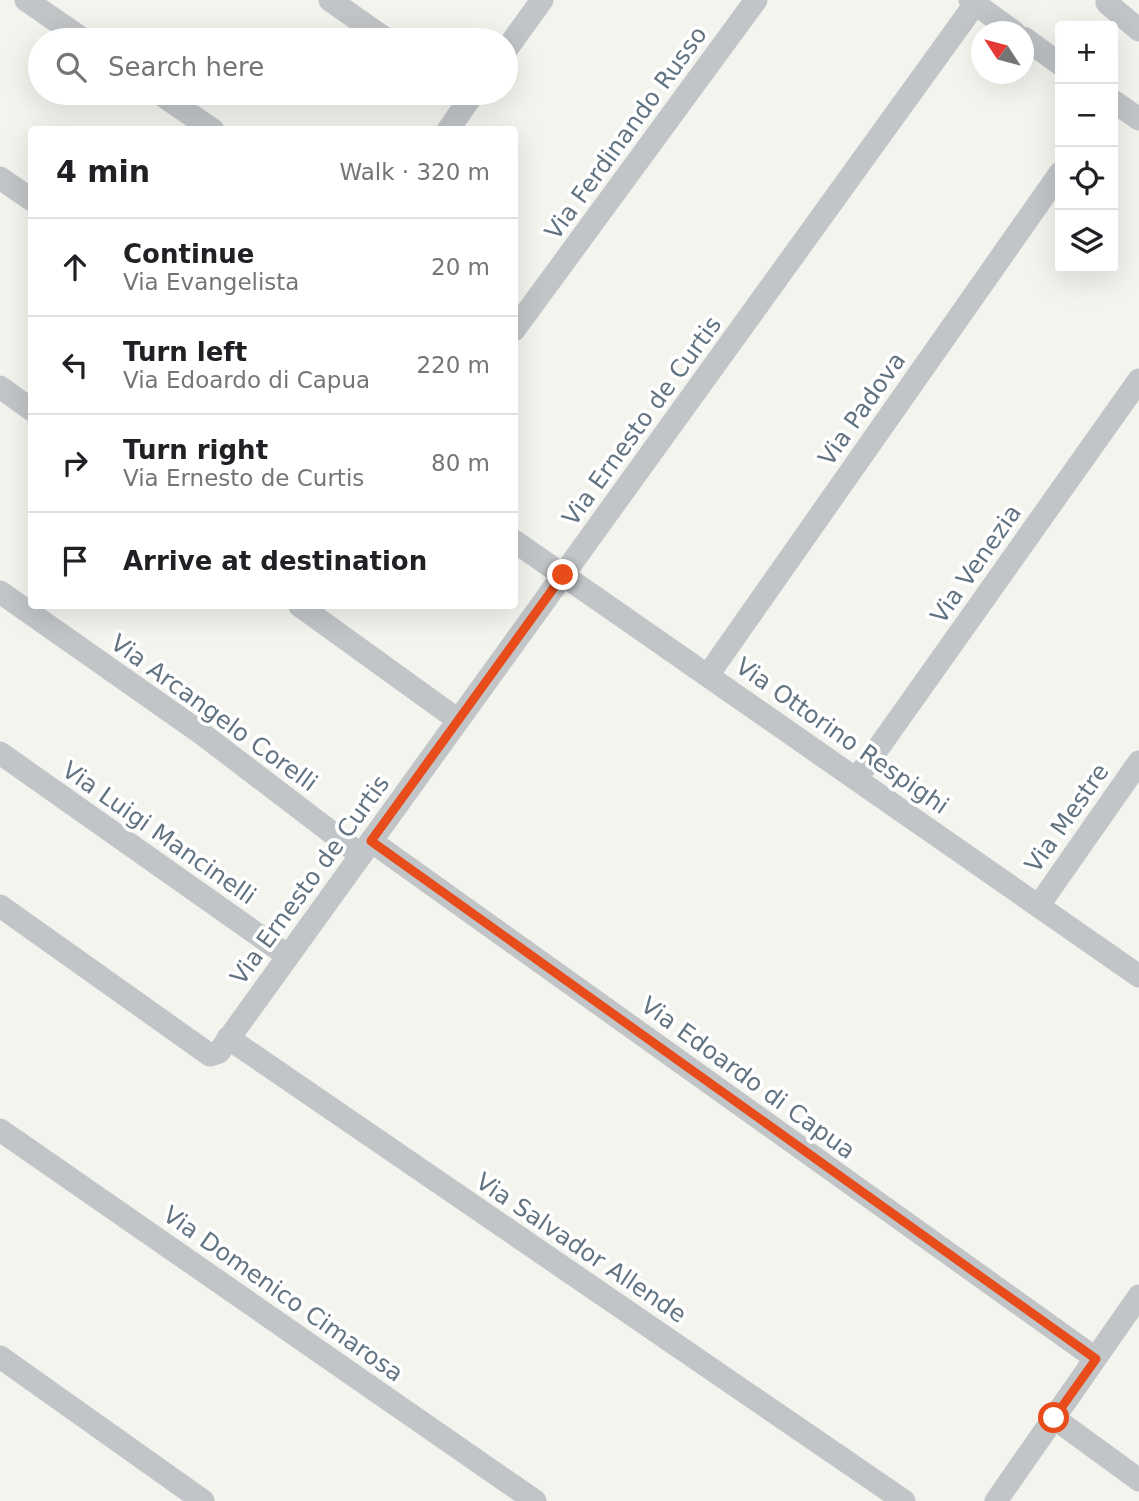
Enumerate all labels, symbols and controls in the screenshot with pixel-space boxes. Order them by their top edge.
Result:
street label: Via Ferdinando Russo [539,21,713,245]
north arrow [971,21,1034,84]
map controls [1055,21,1118,273]
button: + [1055,21,1118,84]
search box [28,28,518,105]
icon: search [52,48,90,86]
text: Search here [108,52,264,82]
button: − [1055,84,1118,147]
button: locate [1055,147,1118,210]
text: 4 min [56,154,150,189]
text: Walk · 320 m [339,159,490,185]
button: layers [1055,210,1118,273]
text: Continue [123,239,254,269]
icon: ahead [56,248,94,286]
text: 20 m [431,254,490,280]
text: Via Evangelista [123,269,299,295]
street label: Via Ernesto de Curtis [557,311,727,531]
text: Turn left [123,337,247,367]
icon: left [56,346,94,384]
street label: Via Padova [813,347,911,471]
text: 220 m [416,352,490,378]
text: Via Edoardo di Capua [123,367,370,393]
text: Turn right [123,435,268,465]
icon: right [56,444,94,482]
text: 80 m [431,450,490,476]
text: Via Ernesto de Curtis [123,465,364,491]
street label: Via Venezia [925,499,1027,629]
icon: arrive [56,542,94,580]
text: Arrive at destination [123,546,427,576]
route end [547,559,578,590]
street label: Via Arcangelo Corelli [105,629,323,797]
street label: Via Ottorino Respighi [730,652,954,820]
street label: Via Luigi Mancinelli [57,756,261,910]
street label: Via Mestre [1019,758,1115,878]
street label: Via Ernesto de Curtis [225,770,395,990]
street label: Via Edoardo di Capua [635,991,861,1165]
street label: Via Salvador Allende [471,1167,691,1329]
street label: Via Domenico Cimarosa [158,1200,408,1388]
route start [1038,1402,1069,1433]

